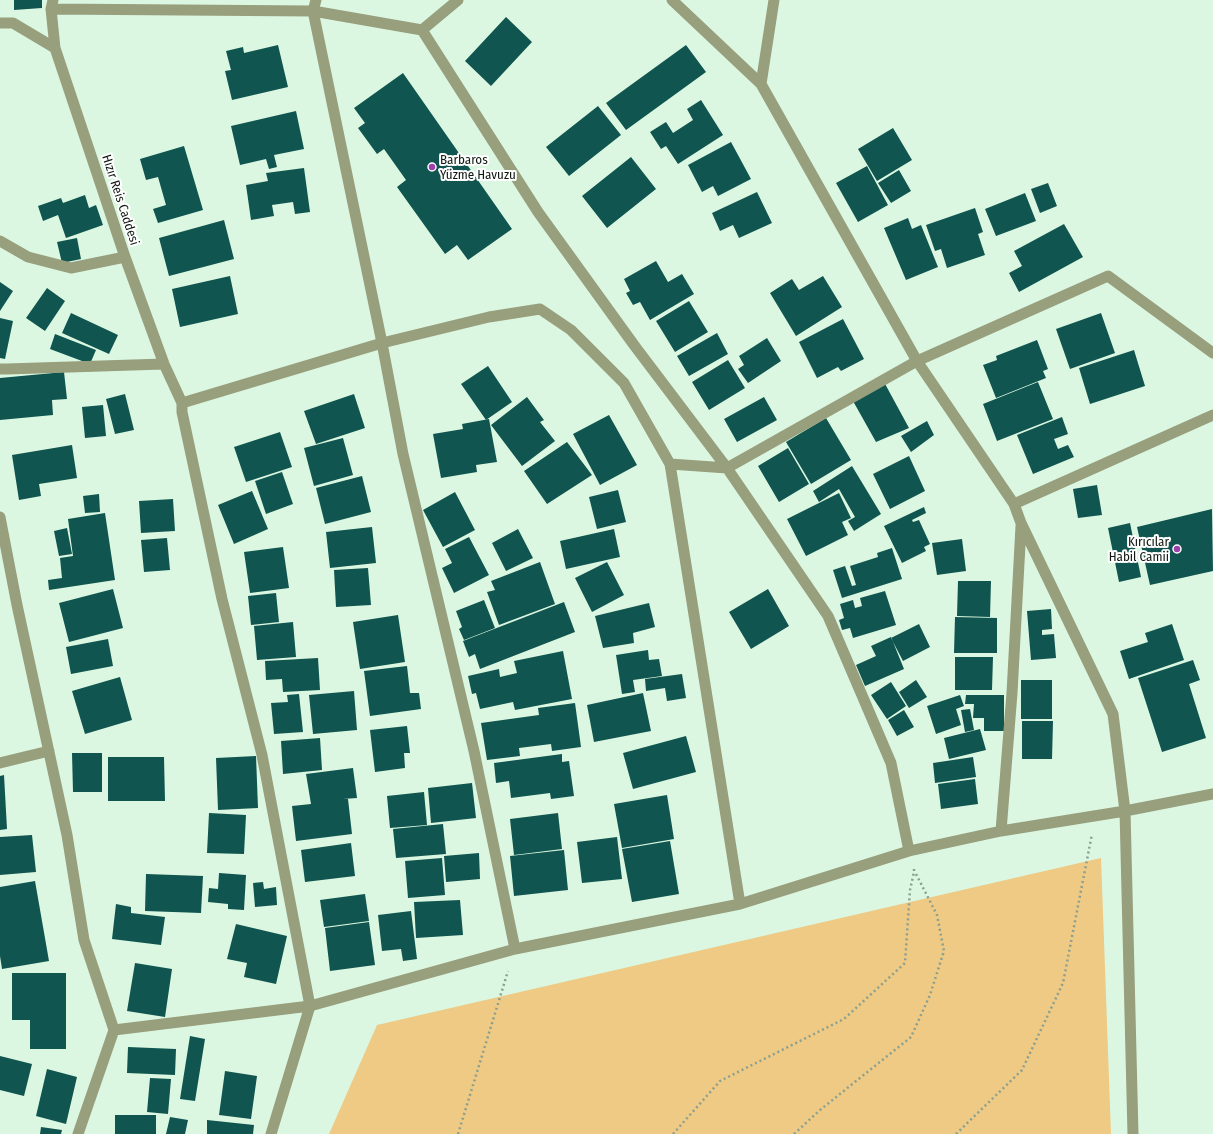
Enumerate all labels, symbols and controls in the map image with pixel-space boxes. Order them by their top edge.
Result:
place label: Barbaros Yüzme Havuzu [440,152,516,183]
street label: Hızır Reis Caddesi [98,153,142,247]
marker: Barbaros Yüzme Havuzu [427,162,437,172]
place label: Kırıcılar Habil Camii [1109,534,1169,565]
marker: Kırıcılar Habil Camii [1172,544,1182,554]

